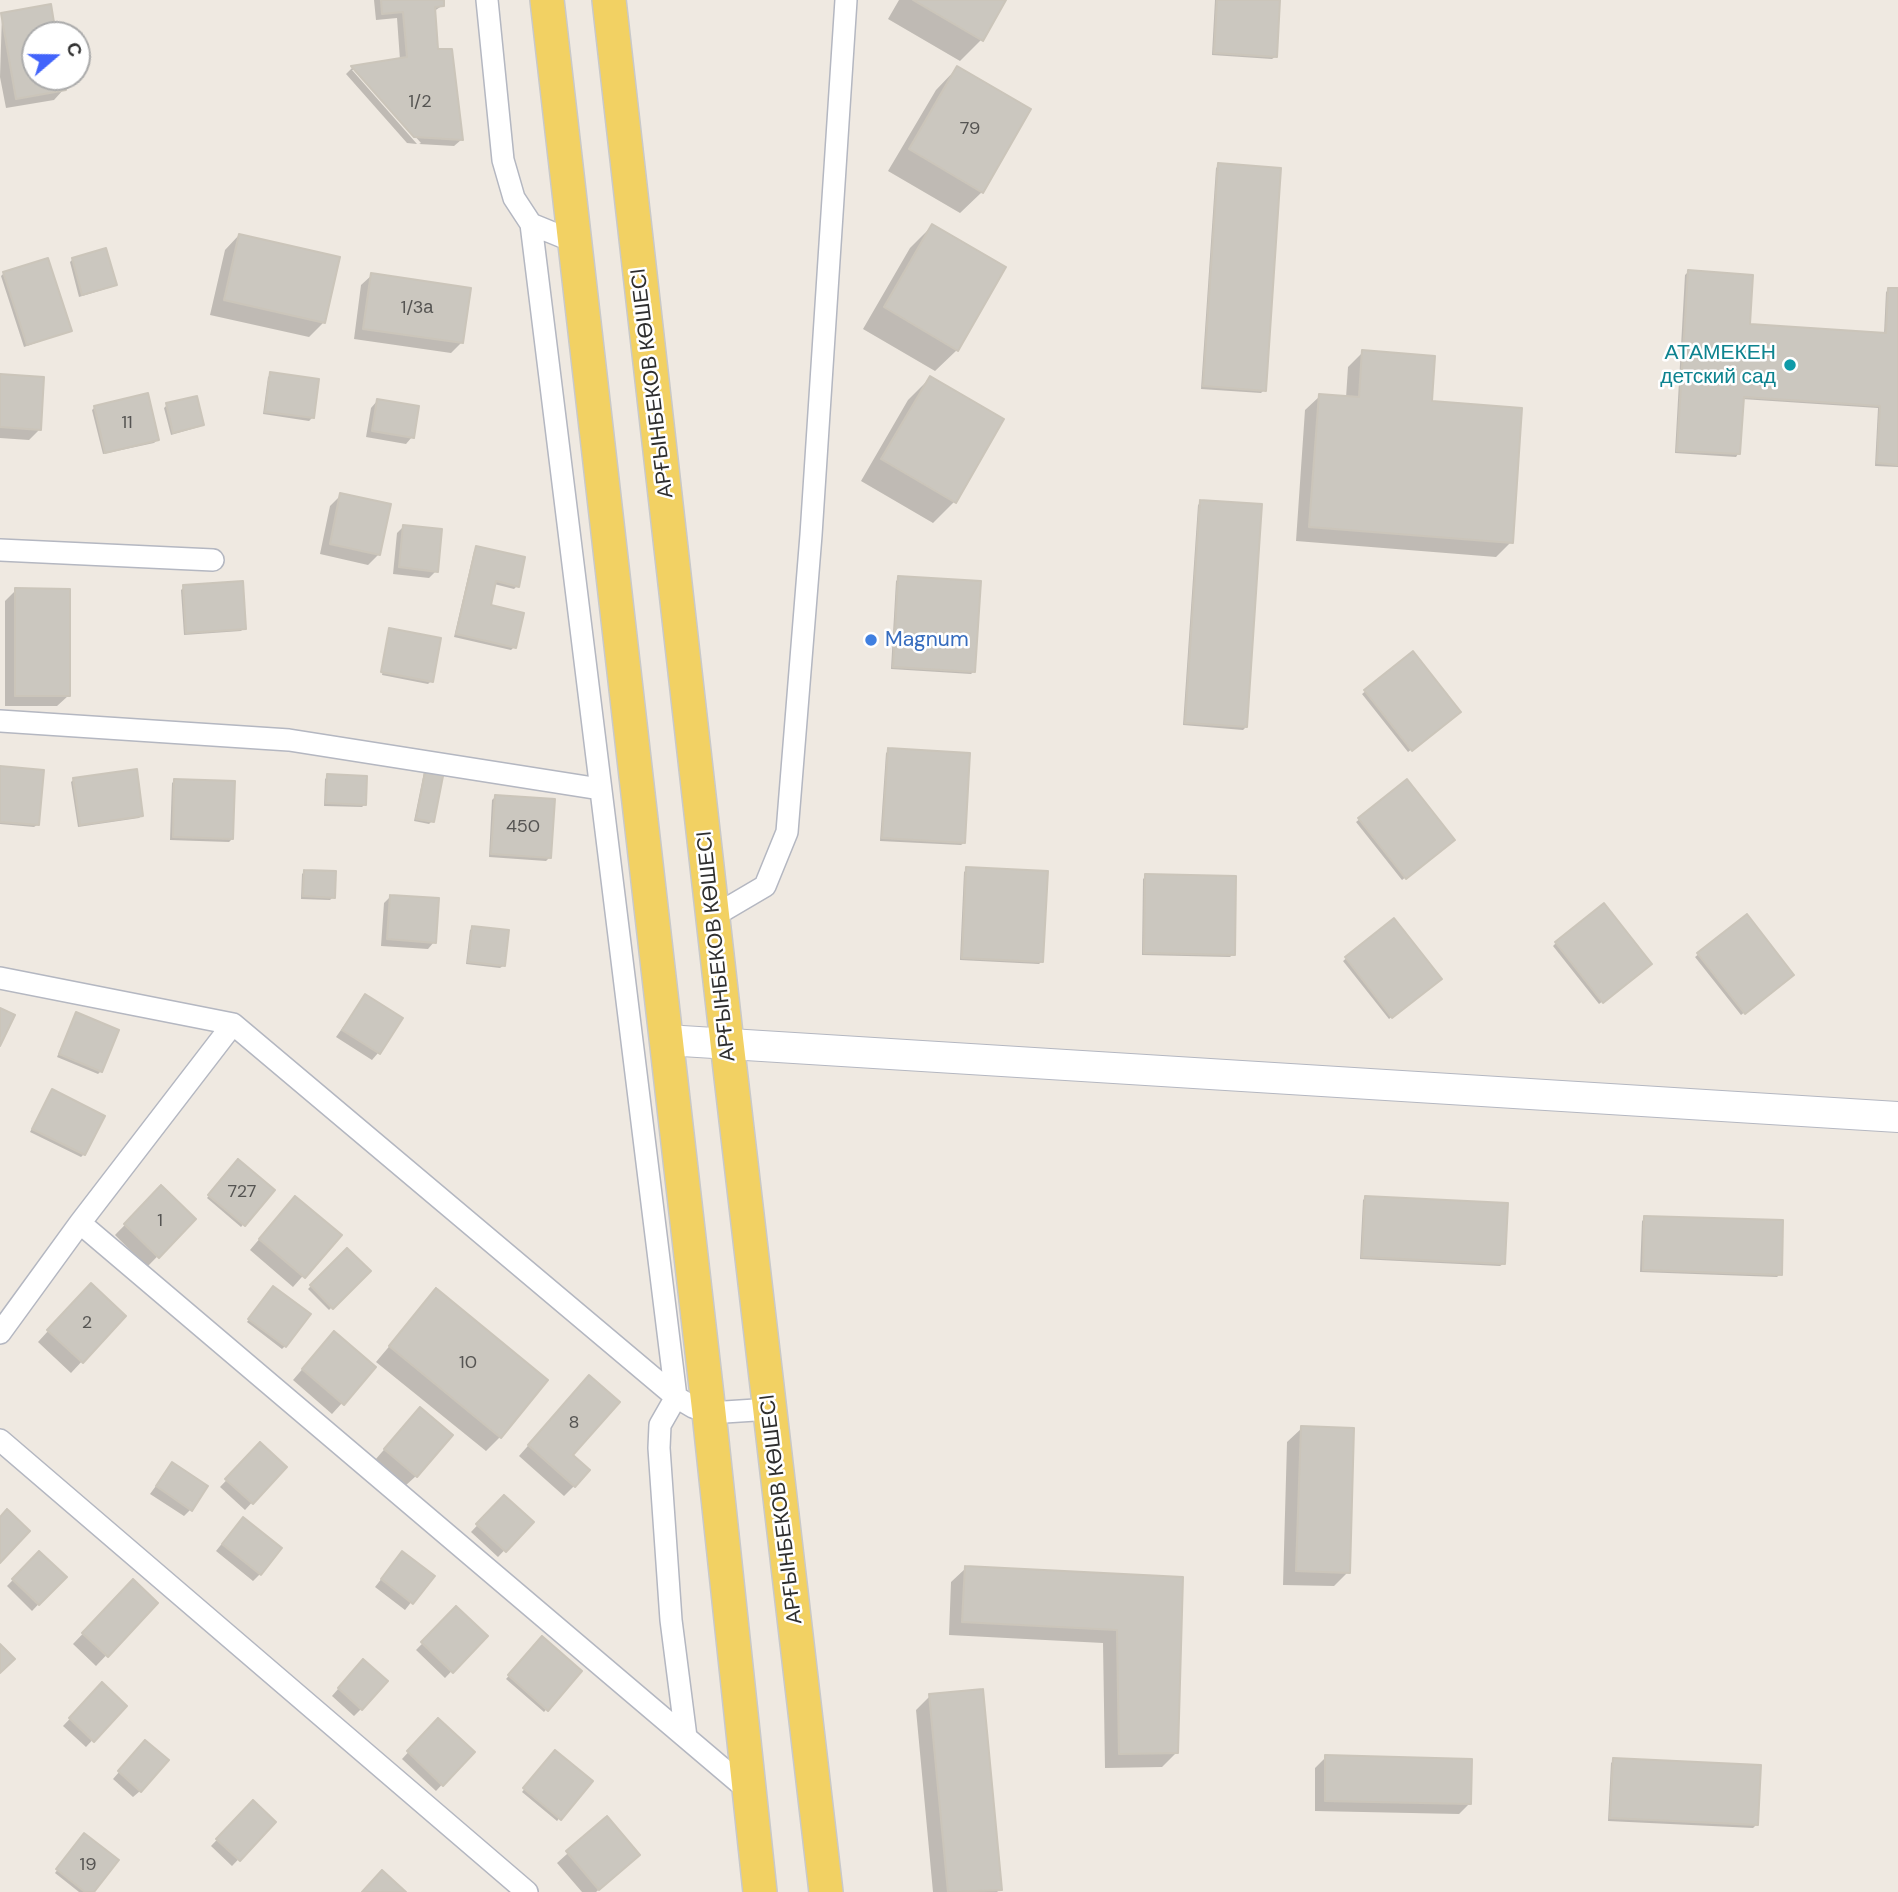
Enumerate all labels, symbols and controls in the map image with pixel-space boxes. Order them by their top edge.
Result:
north arrow [21,21,91,91]
text: С [60,39,88,60]
house number: 1/2 [408,91,432,113]
house number: 79 [960,118,980,140]
street label: АРҒЫНБЕКОВ КӨШЕСІ [626,266,680,500]
house number: 1/3а [401,297,433,319]
place label: АТАМЕКЕН детский сад [1660,340,1776,390]
marker: АТАМЕКЕН детский сад [1782,357,1798,373]
house number: 11 [121,412,133,434]
place label: Magnum [885,627,969,653]
marker: Magnum [863,632,879,648]
house number: 450 [506,816,540,838]
street label: АРҒЫНБЕКОВ КӨШЕСІ [692,829,742,1063]
house number: 727 [228,1181,256,1203]
house number: 1 [157,1210,163,1232]
house number: 2 [82,1312,92,1334]
house number: 10 [459,1352,477,1374]
street label: АРҒЫНБЕКОВ КӨШЕСІ [755,1392,809,1626]
house number: 8 [569,1412,579,1434]
house number: 19 [80,1854,96,1876]

